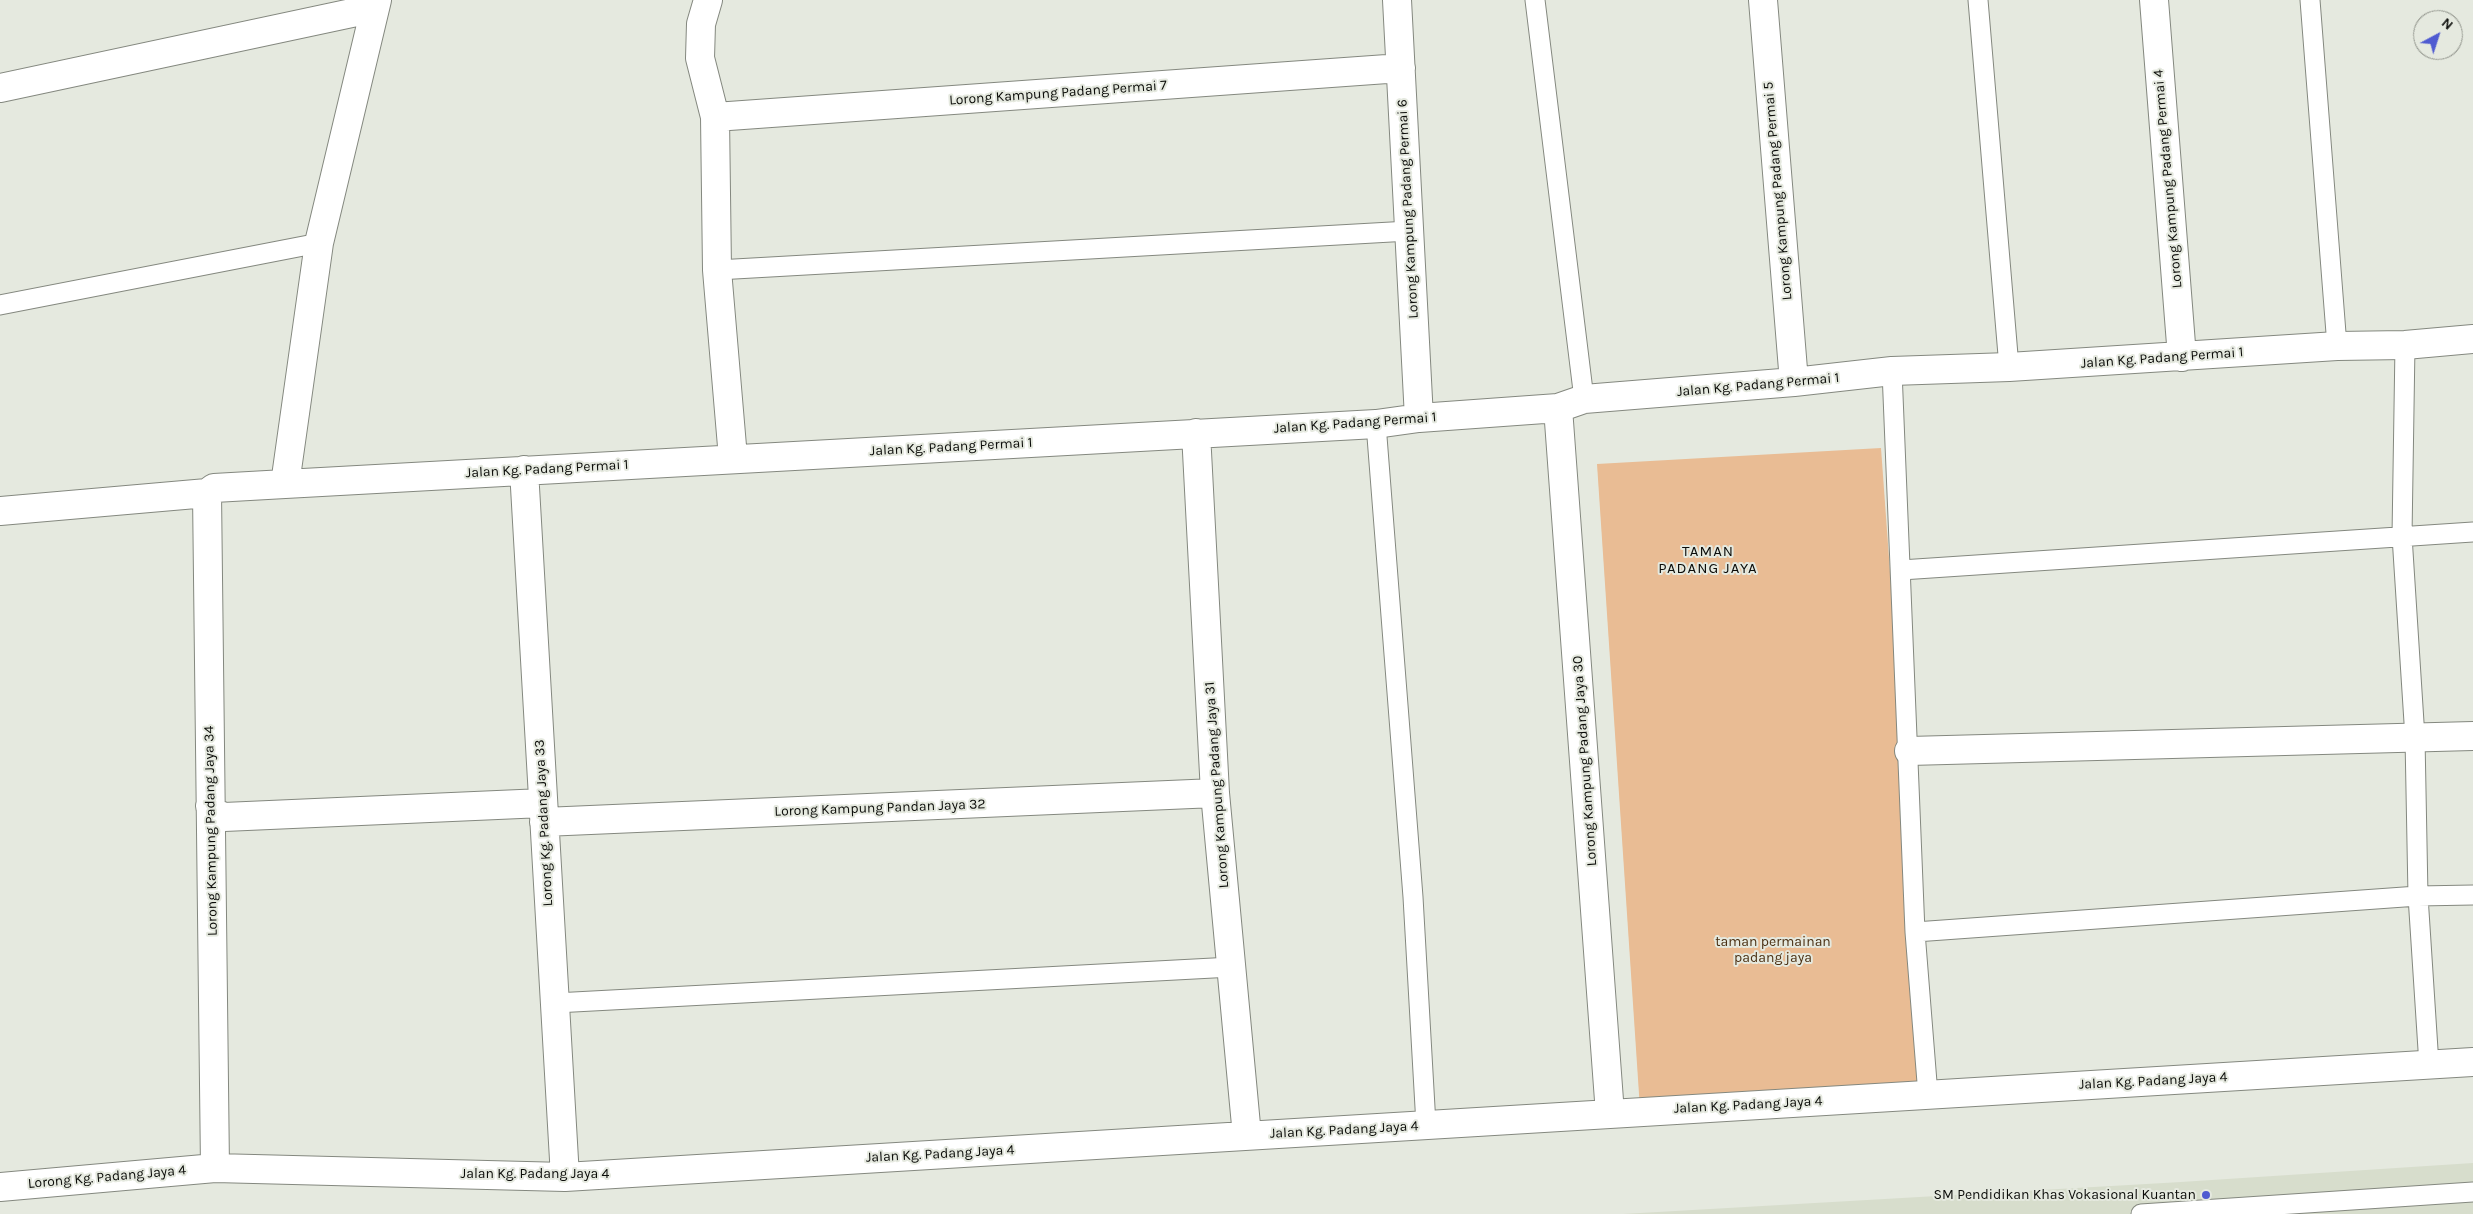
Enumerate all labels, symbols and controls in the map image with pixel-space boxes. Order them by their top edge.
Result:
north arrow [2413,10,2463,60]
text: N [2438,14,2457,34]
street label: Lorong Kampung Padang Permai 4 [2150,69,2186,289]
street label: Lorong Kampung Padang Permai 7 [949,77,1167,109]
street label: Lorong Kampung Padang Permai 5 [1760,81,1796,301]
street label: Lorong Kampung Padang Permai 6 [1394,99,1422,319]
street label: Jalan Kg. Padang Permai 1 [2080,344,2244,372]
street label: Jalan Kg. Padang Permai 1 [1676,370,1840,400]
street label: Jalan Kg. Padang Permai 1 [1273,409,1437,437]
street label: Jalan Kg. Padang Permai 1 [869,434,1033,460]
street label: Jalan Kg. Padang Permai 1 [465,456,629,482]
district label: TAMAN PADANG JAYA [1657,543,1759,578]
street label: Lorong Kampung Padang Jaya 30 [1569,655,1601,867]
street label: Lorong Kampung Padang Jaya 31 [1201,681,1233,889]
street label: Lorong Kampung Padang Jaya 34 [201,726,221,936]
street label: Lorong Kg. Padang Jaya 33 [531,739,557,907]
street label: Lorong Kampung Pandan Jaya 32 [774,796,986,820]
park label: taman permainan padang jaya [1715,934,1831,966]
street label: Jalan Kg. Padang Jaya 4 [2078,1069,2228,1093]
street label: Jalan Kg. Padang Jaya 4 [1673,1093,1823,1117]
street label: Jalan Kg. Padang Jaya 4 [1269,1118,1419,1142]
street label: Jalan Kg. Padang Jaya 4 [865,1142,1015,1166]
street label: Lorong Kg. Padang Jaya 4 [27,1162,187,1192]
street label: Jalan Kg. Padang Jaya 4 [461,1166,609,1182]
place label: SM Pendidikan Khas Vokasional Kuantan [1934,1187,2196,1203]
marker: SM Pendidikan Khas Vokasional Kuantan [2200,1189,2212,1201]

